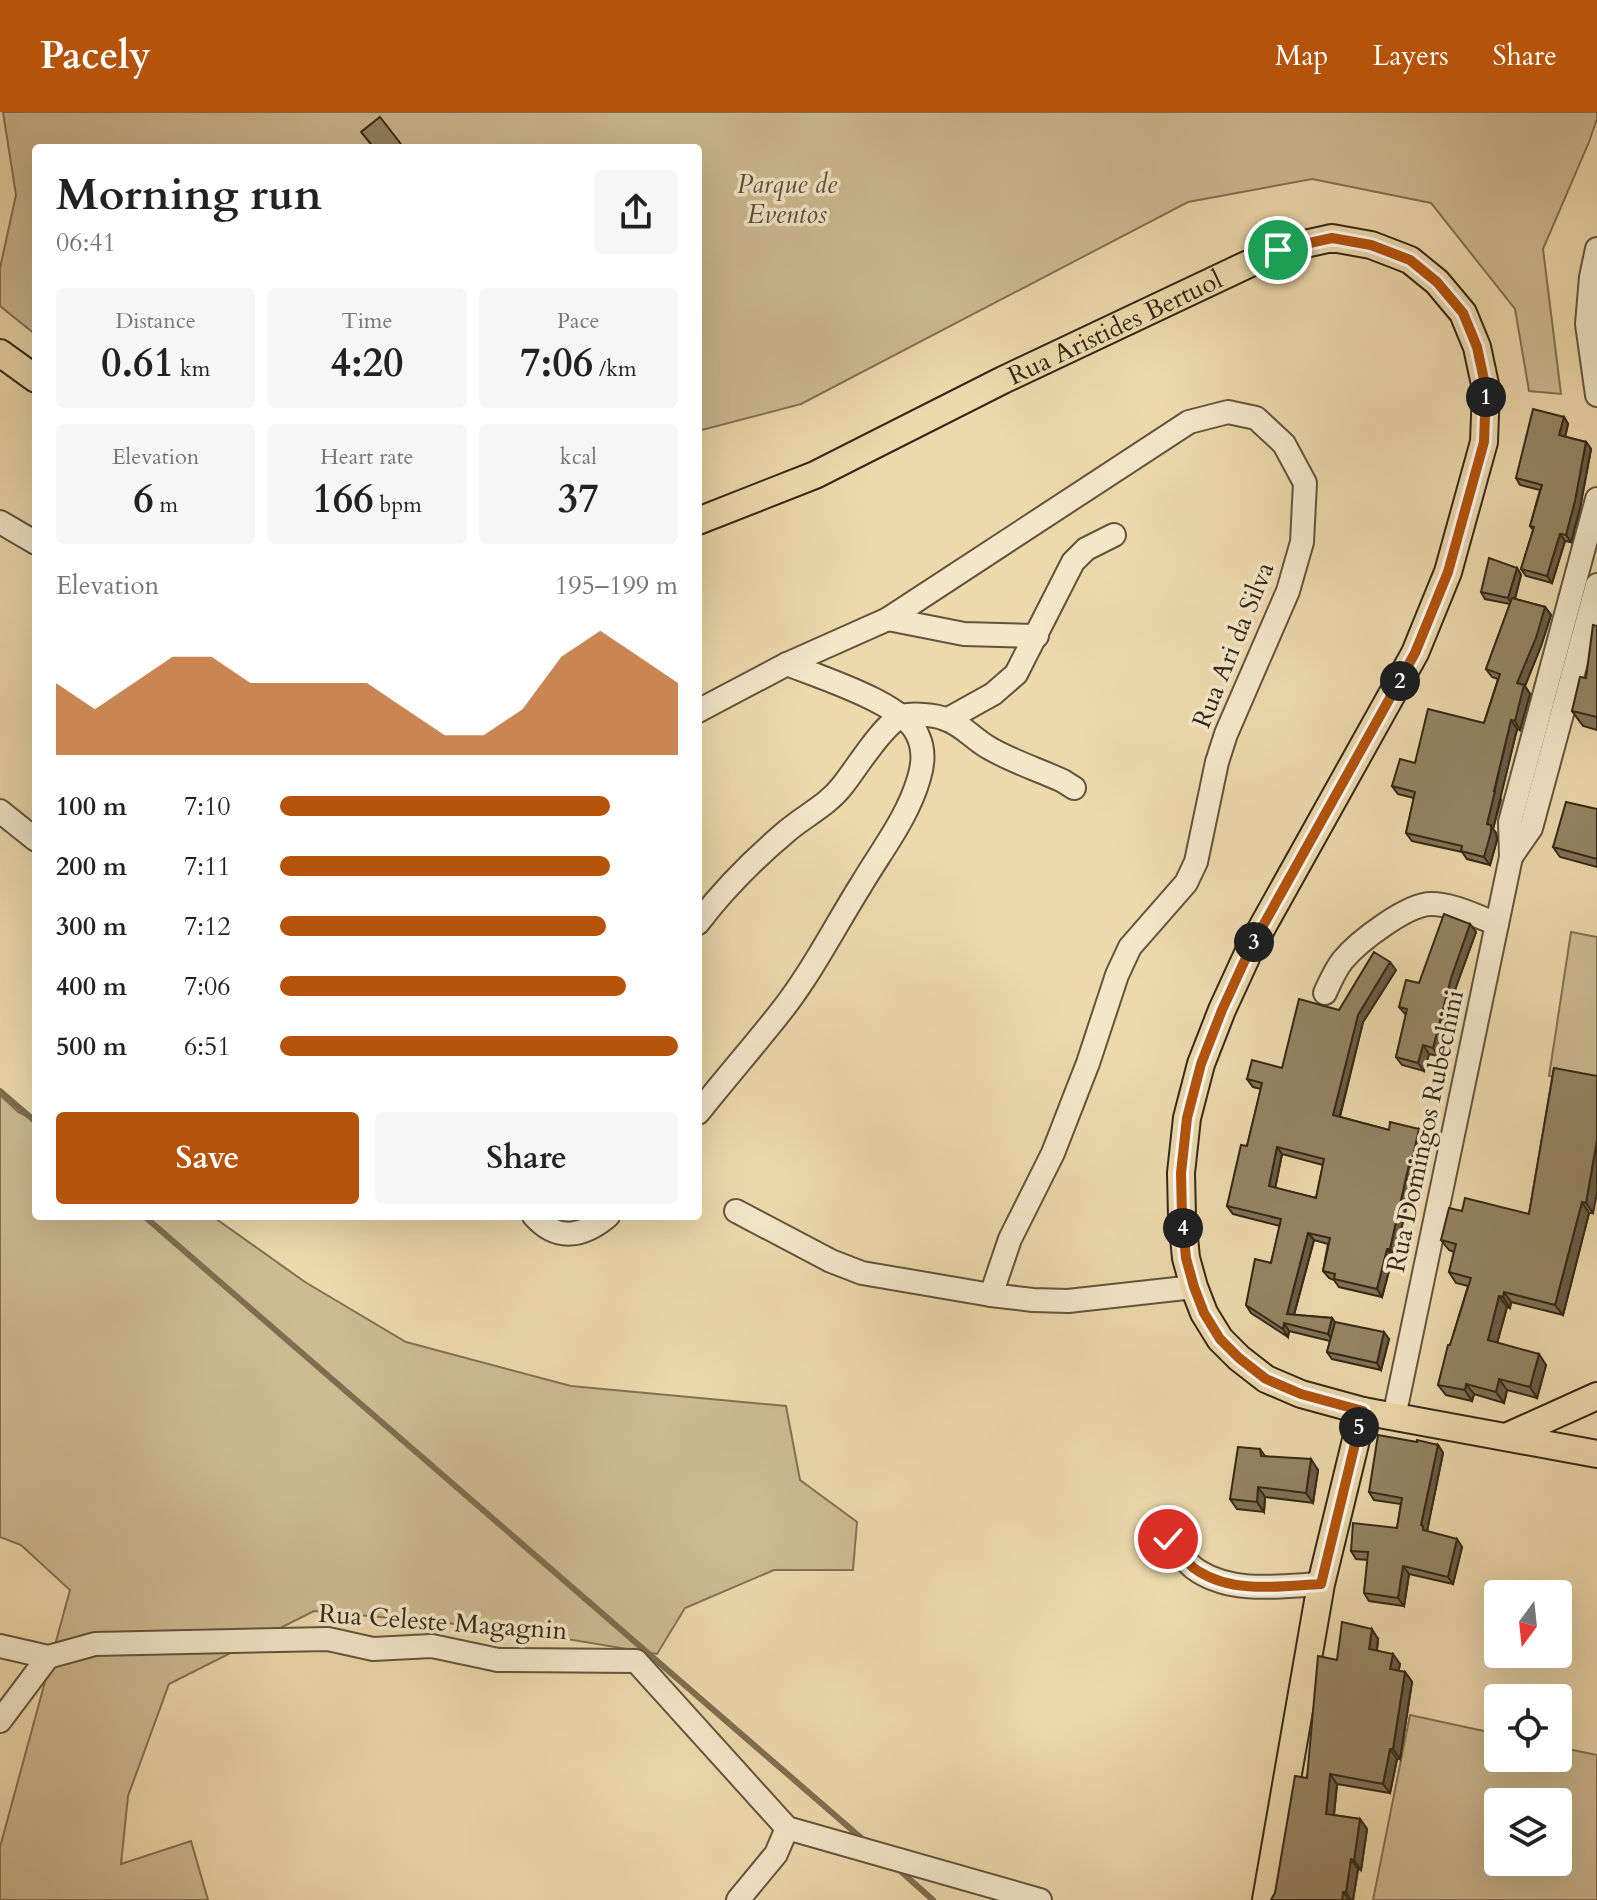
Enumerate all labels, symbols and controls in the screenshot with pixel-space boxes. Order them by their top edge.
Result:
text: Pacely [40,30,151,82]
text: Map [1275,37,1328,75]
text: Layers [1372,37,1449,75]
text: Share [1493,37,1557,75]
text: Morning run [56,165,322,225]
park label: Parque de Eventos [737,167,838,232]
button: share [594,170,678,254]
pin [1244,216,1312,284]
text: 06:41 [56,225,116,260]
icon: arrive [1256,228,1300,272]
street label: Rua Aristides Bertuol [1002,261,1228,393]
text: Distance [115,306,196,336]
text: Time [342,306,392,336]
text: Pace [557,306,600,336]
text: 0.61 [101,336,174,391]
text: 4:20 [330,336,404,391]
text: 7:06 [520,336,593,391]
text: km [174,354,210,384]
text: /km [593,354,637,384]
pin: 1 [1466,377,1506,417]
text: 1 [1480,382,1492,412]
text: Elevation [112,442,199,472]
text: Heart rate [320,442,414,472]
text: kcal [560,442,597,472]
text: 6 [133,472,154,527]
text: 166 [312,472,374,527]
text: 37 [558,472,599,527]
text: m [154,490,178,520]
text: bpm [374,490,422,520]
street label: Rua Ari da Silva [1184,557,1282,733]
text: Elevation [56,568,159,603]
text: 195–199 m [555,568,678,603]
pin: 2 [1380,661,1420,701]
text: 2 [1394,666,1406,696]
text: 100 m [56,789,127,824]
text: 7:10 [184,789,231,824]
text: 200 m [56,849,127,884]
text: 7:11 [184,849,231,884]
text: 300 m [56,909,127,944]
text: 7:12 [184,909,231,944]
pin: 3 [1234,922,1274,962]
text: 3 [1248,927,1260,957]
text: 400 m [56,969,127,1004]
text: 7:06 [184,969,231,1004]
street label: Rua Domingos Rubechini [1378,987,1472,1275]
text: 500 m [56,1029,127,1064]
text: 6:51 [184,1029,231,1064]
button: Save [56,1112,359,1204]
button: Share [375,1112,678,1204]
pin: 4 [1163,1208,1203,1248]
text: 4 [1177,1213,1189,1243]
pin: 5 [1339,1407,1379,1447]
text: 5 [1353,1412,1365,1442]
pin [1134,1505,1202,1573]
icon: check [1146,1517,1190,1561]
north arrow [1484,1580,1572,1668]
map controls [1484,1580,1572,1876]
street label: Rua Celeste Magagnin [317,1596,569,1648]
button: locate [1484,1684,1572,1772]
button: layers [1484,1788,1572,1876]

